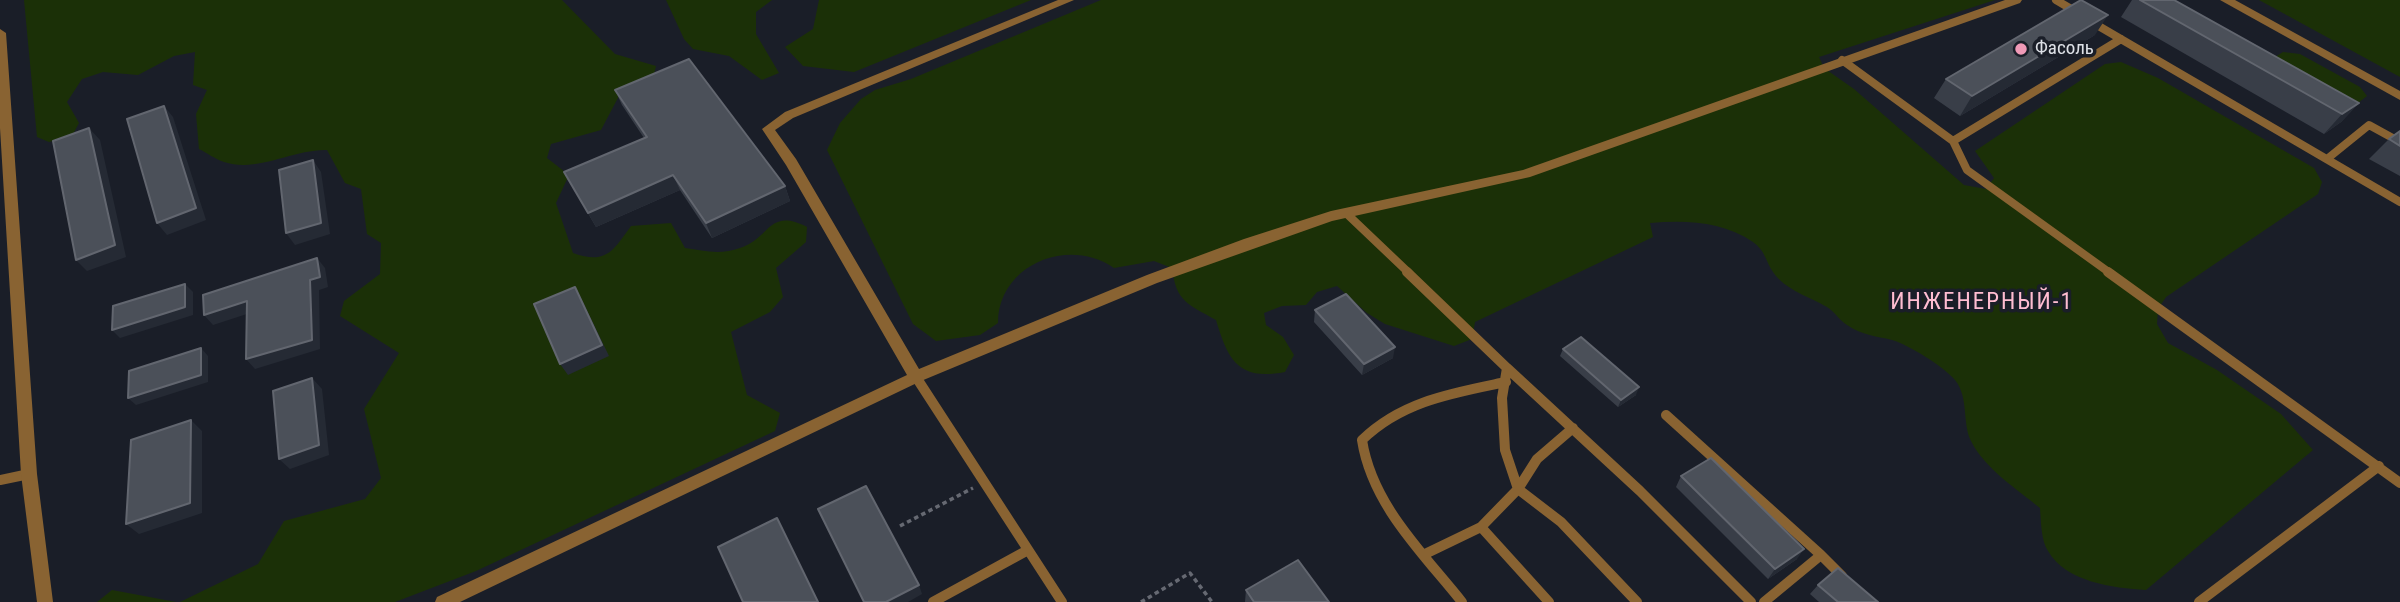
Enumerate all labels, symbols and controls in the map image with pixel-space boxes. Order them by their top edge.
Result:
place label: Фасоль [2035,38,2094,60]
marker: Фасоль [2013,41,2029,57]
district label: ИНЖЕНЕРНЫЙ-1 [1892,289,2072,317]

